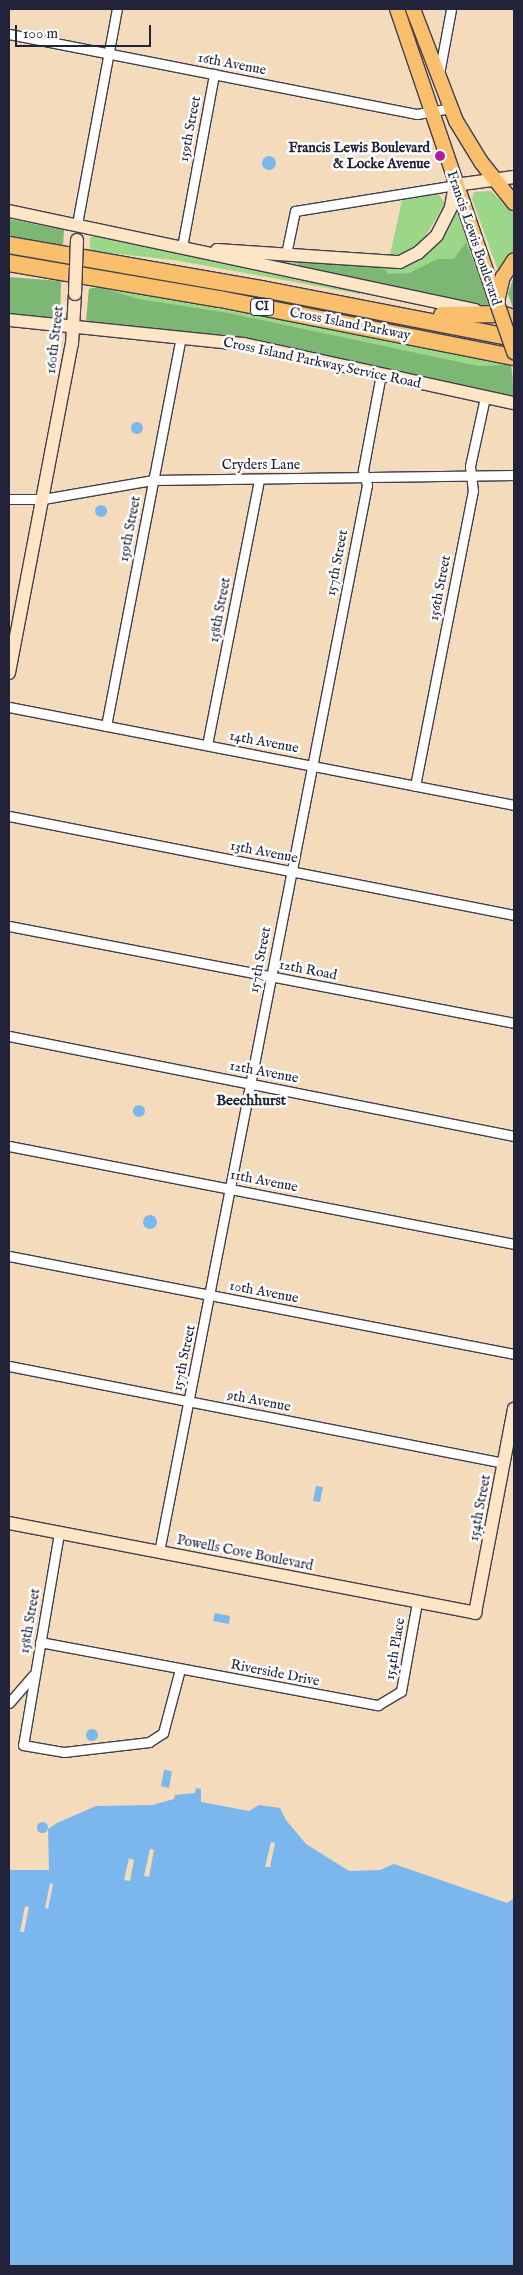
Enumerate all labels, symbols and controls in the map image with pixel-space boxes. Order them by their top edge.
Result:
scale bar [18,15,154,47]
text: 100 m [23,24,58,43]
street label: 16th Avenue [196,49,268,79]
street label: 159th Street [175,95,205,163]
place label: Francis Lewis Boulevard & Locke Avenue [288,140,430,172]
marker: Francis Lewis Boulevard & Locke Avenue [434,150,446,162]
street label: Francis Lewis Boulevard [443,168,505,308]
road number: CI [250,298,274,316]
street label: Cross Island Parkway [288,304,412,344]
street label: 160th Street [43,305,67,375]
street label: Cross Island Parkway Service Road [222,334,422,392]
street label: Cryders Lane [222,457,300,473]
street label: 159th Street [115,495,145,563]
street label: 157th Street [322,529,352,597]
street label: 156th Street [425,554,455,622]
street label: 158th Street [205,576,235,644]
street label: 14th Avenue [228,727,300,757]
street label: 13th Avenue [229,837,299,867]
street label: 157th Street [245,926,275,994]
street label: 12th Road [278,956,338,984]
street label: 12th Avenue [228,1057,300,1087]
district label: Beechhurst [216,1092,286,1110]
street label: 11th Avenue [229,1166,299,1196]
street label: 10th Avenue [228,1277,300,1307]
street label: 157th Street [169,1324,199,1392]
street label: 9th Avenue [226,1387,292,1415]
street label: 154th Street [465,1473,495,1543]
street label: Powells Cove Boulevard [175,1532,315,1574]
street label: 158th Street [16,1587,44,1655]
street label: 154th Place [381,1617,409,1681]
street label: Riverside Drive [229,1656,321,1690]

